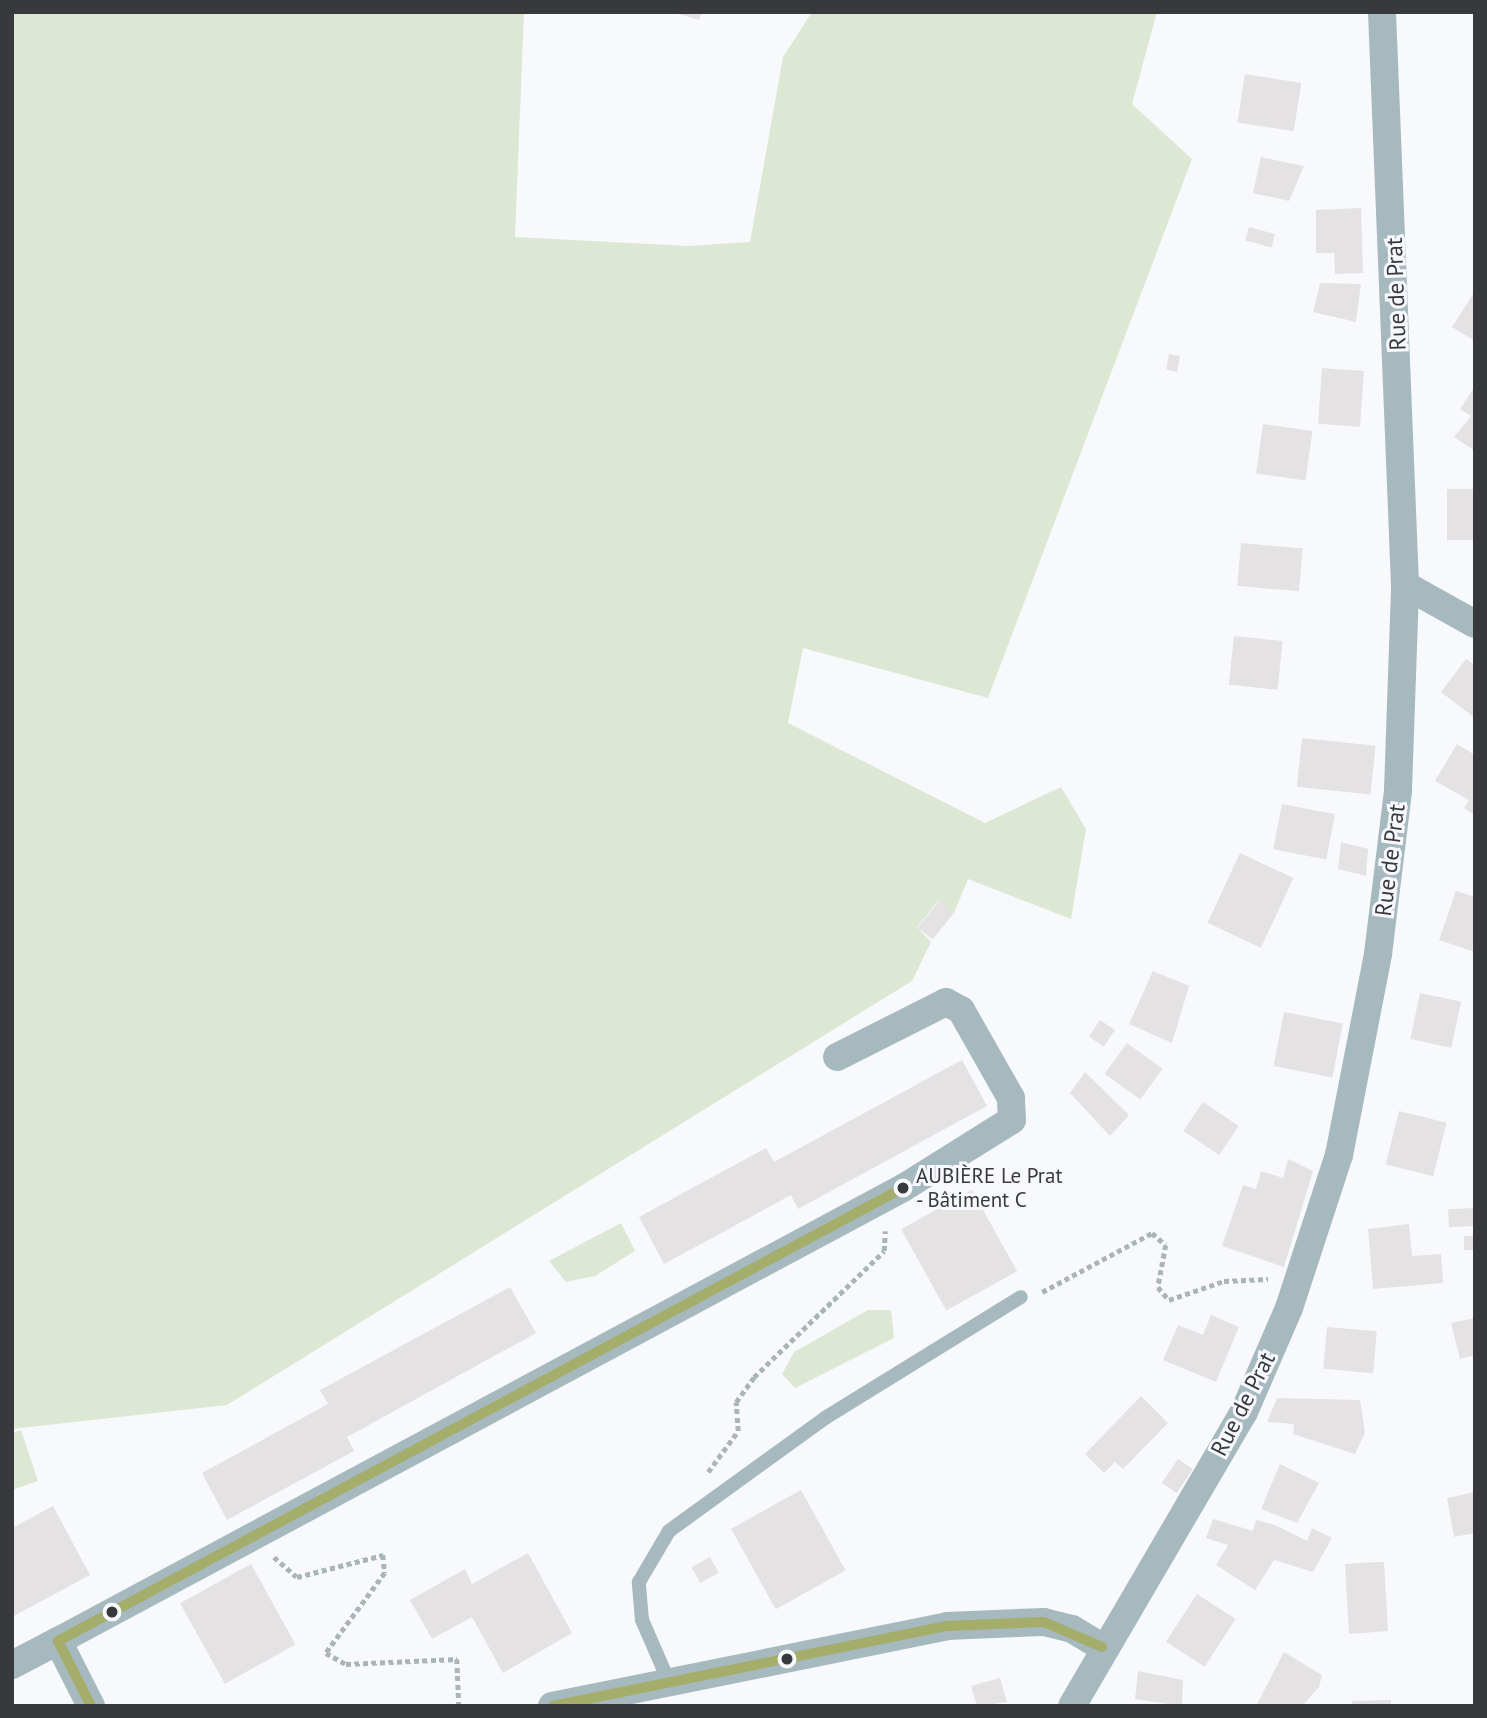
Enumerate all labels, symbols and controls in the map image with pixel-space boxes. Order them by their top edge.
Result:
street label: Rue de Prat [1380,237,1412,351]
street label: Rue de Prat [1369,802,1411,918]
place label: AUBIÈRE Le Prat - Bâtiment C [916,1163,1063,1213]
marker: AUBIÈRE Le Prat - Bâtiment C [896,1181,910,1195]
street label: Rue de Prat [1205,1347,1281,1461]
unlabelled marker [105,1605,119,1619]
unlabelled marker [780,1652,794,1666]

